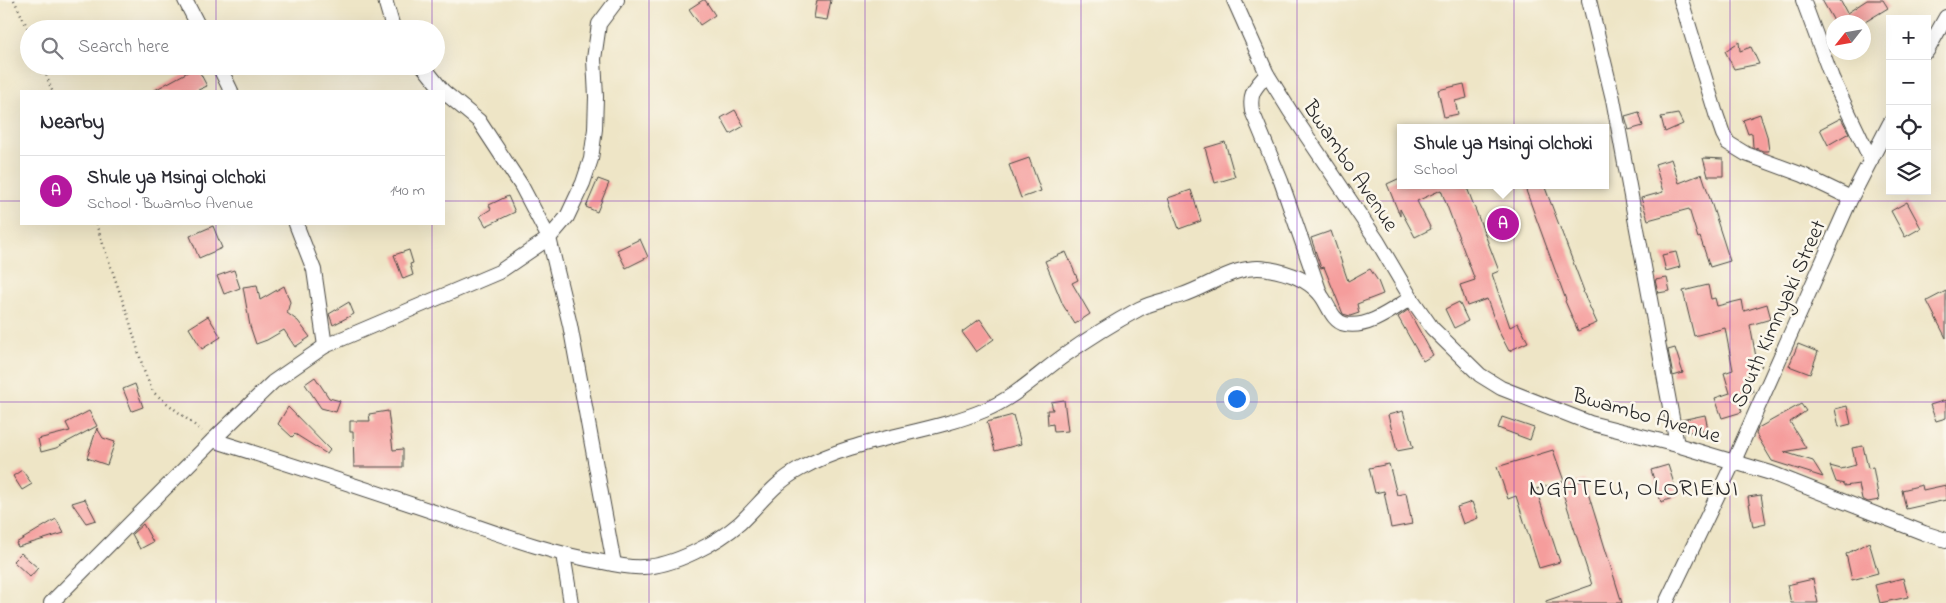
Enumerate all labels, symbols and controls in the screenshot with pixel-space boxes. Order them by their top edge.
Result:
north arrow [1826,15,1871,60]
map controls [1886,15,1931,195]
button: + [1886,15,1931,60]
search box [20,20,445,75]
icon: search [38,34,66,62]
text: Search here [78,34,169,61]
button: − [1886,60,1931,105]
street label: Bwambo Avenue [1293,94,1406,239]
button: locate [1886,105,1931,150]
text: Nearby [40,108,104,138]
popup [1397,124,1609,189]
text: Shule ya Msingi Olchoki [1414,131,1592,158]
button: layers [1886,150,1931,195]
text: School [1414,158,1457,182]
text: Shule ya Msingi Olchoki [87,165,266,192]
text: A [51,179,61,203]
text: 140 m [390,179,425,203]
text: School · Bwambo Avenue [87,192,253,216]
pin: A [1487,205,1519,243]
street label: South Kimnyaki Street [1724,215,1837,414]
street label: Bwambo Avenue [1567,380,1724,453]
your location [1224,386,1250,412]
district label: NGATEU, OLORIENI [1529,472,1739,507]

